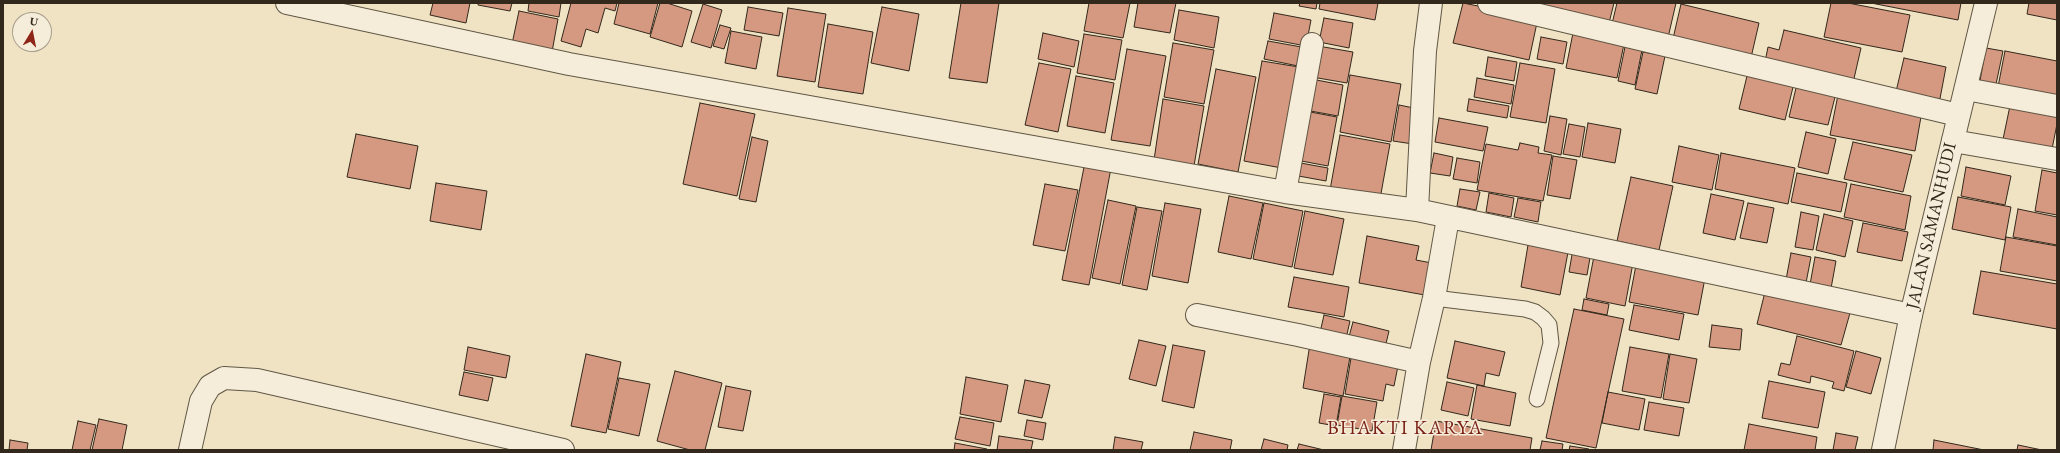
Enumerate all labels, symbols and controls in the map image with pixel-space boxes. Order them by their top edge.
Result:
north arrow [12,12,52,52]
text: U [29,14,39,29]
street label: JALAN SAMANHUDI [1902,140,1962,312]
district label: BHAKTI KARYA [1327,417,1483,441]

